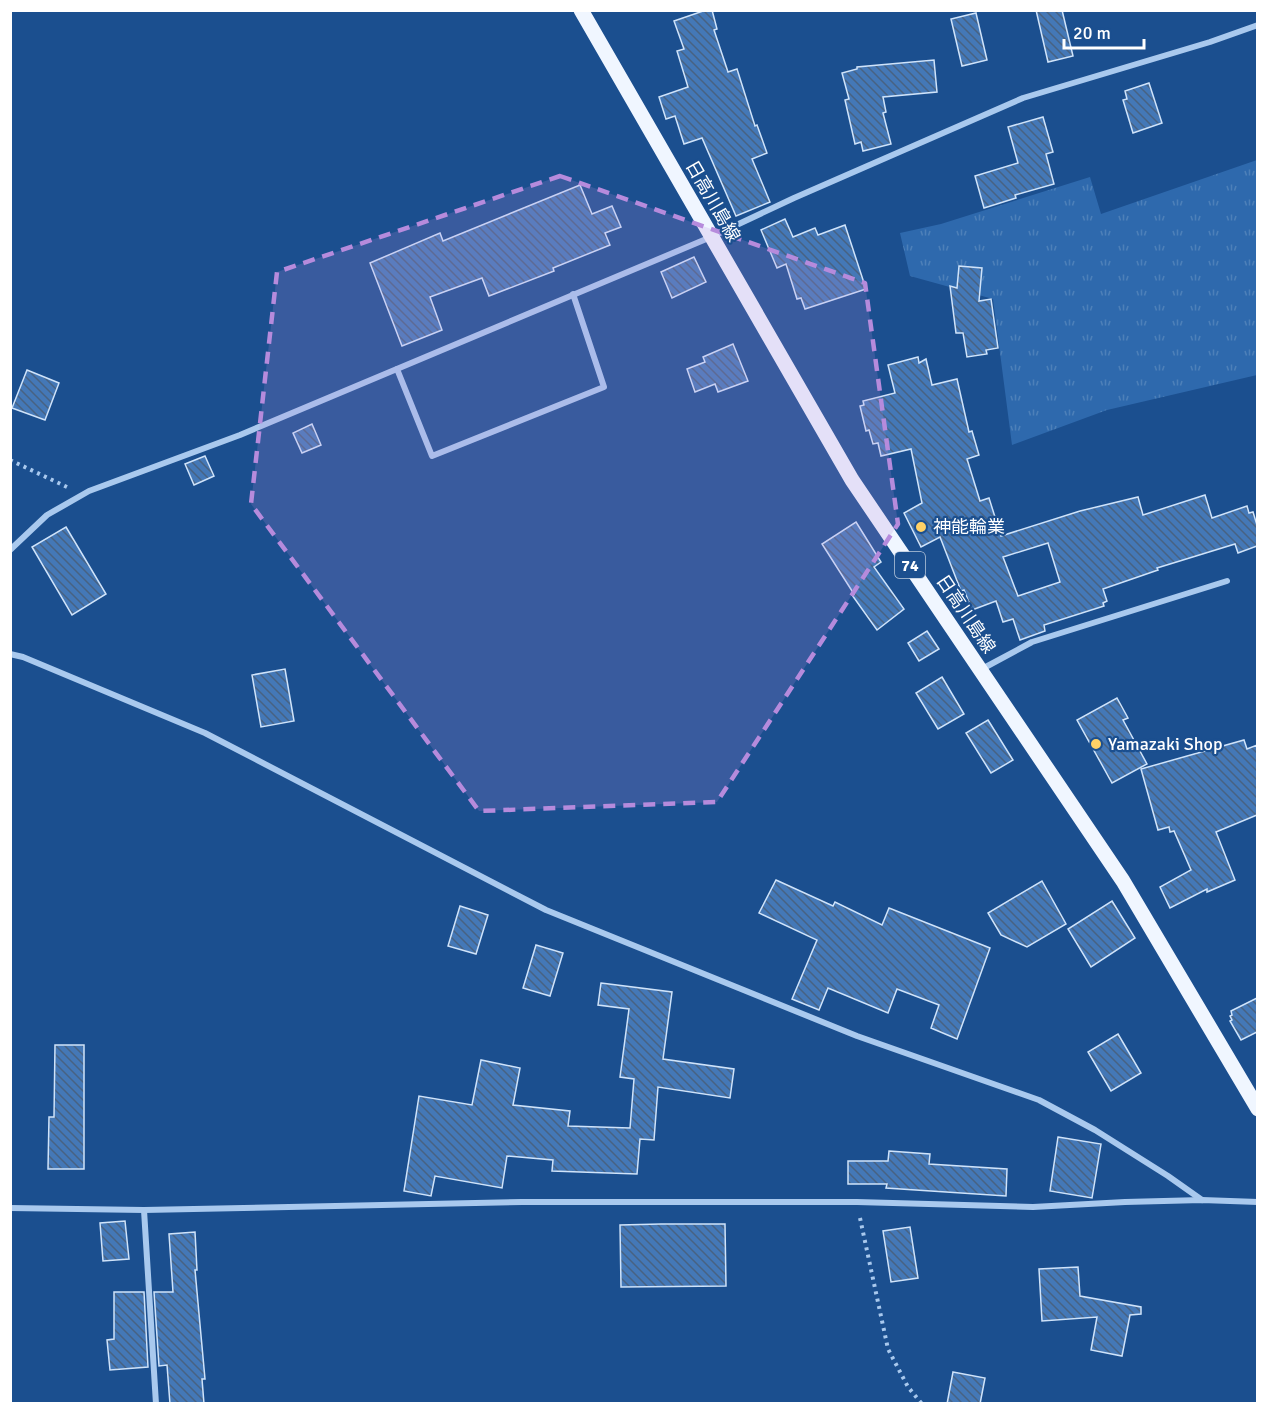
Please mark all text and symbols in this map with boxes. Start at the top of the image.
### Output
scale bar [1064,12,1144,50]
text: 20 m [1073,22,1111,44]
street label: 日高川島線 [681,157,745,245]
place label: 神能輪業 [933,516,1005,538]
marker: 神能輪業 [914,520,928,534]
road number: 74 [895,552,925,578]
street label: 日高川島線 [932,571,1000,657]
place label: Yamazaki Shop [1108,733,1222,755]
marker: Yamazaki Shop [1089,737,1103,751]

